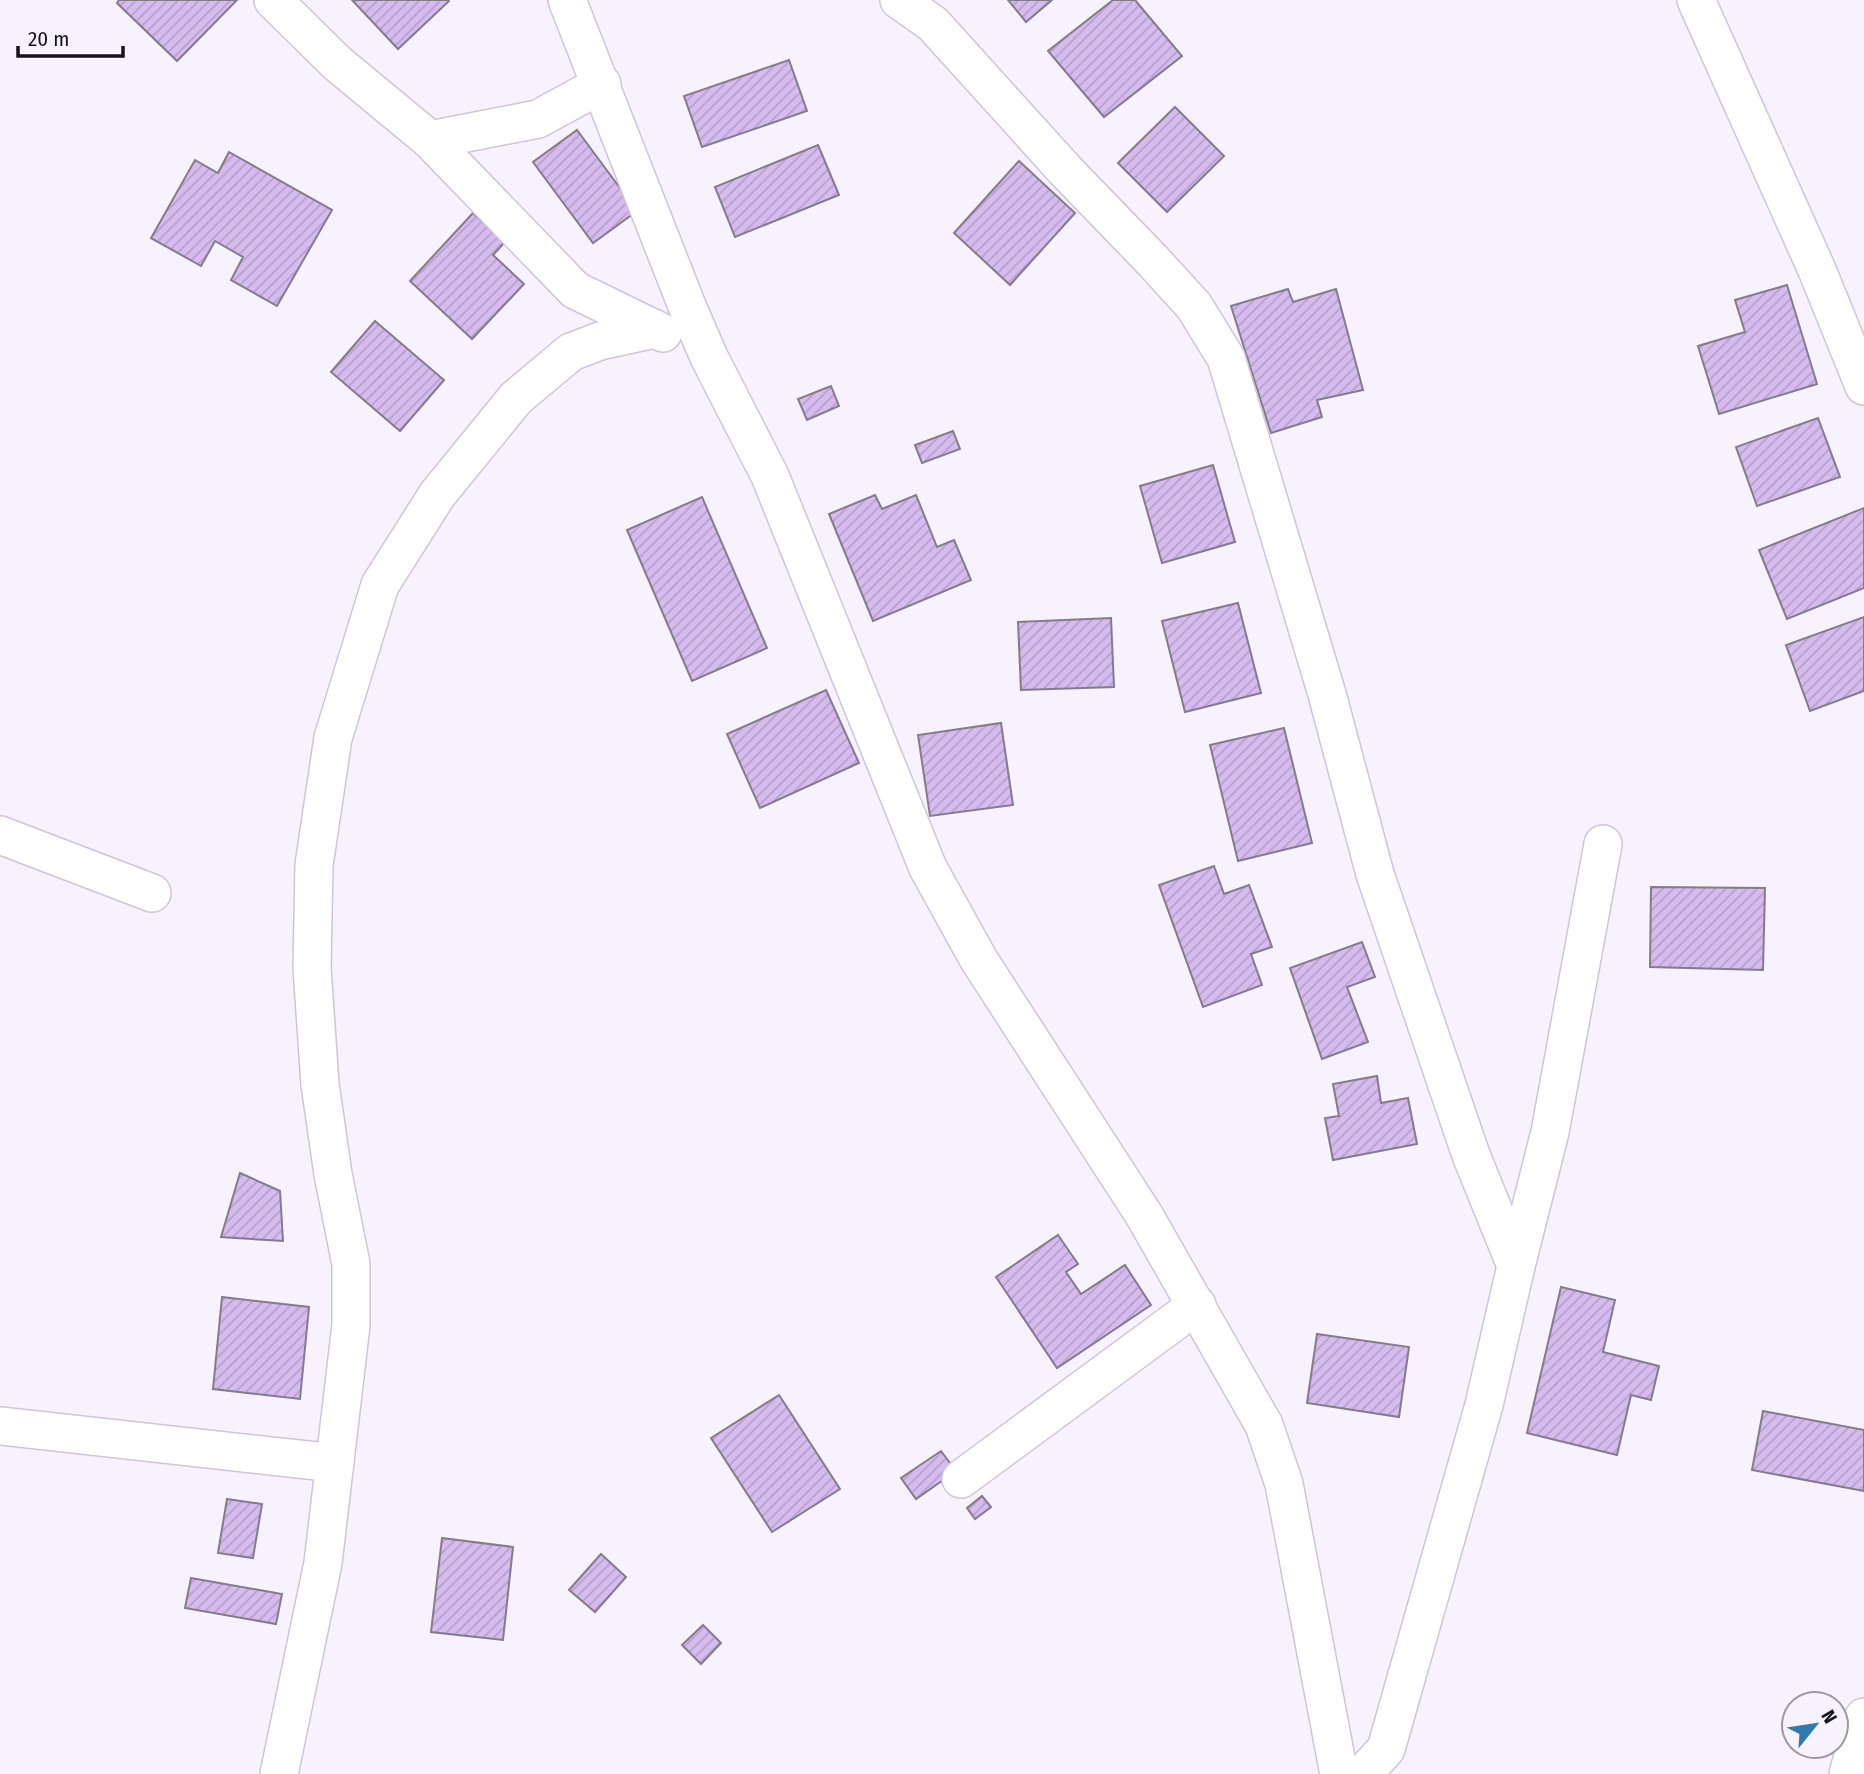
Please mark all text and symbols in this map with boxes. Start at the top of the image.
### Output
scale bar [18,14,122,58]
text: 20 m [28,26,69,52]
north arrow [1780,1690,1850,1760]
text: N [1816,1706,1842,1727]

